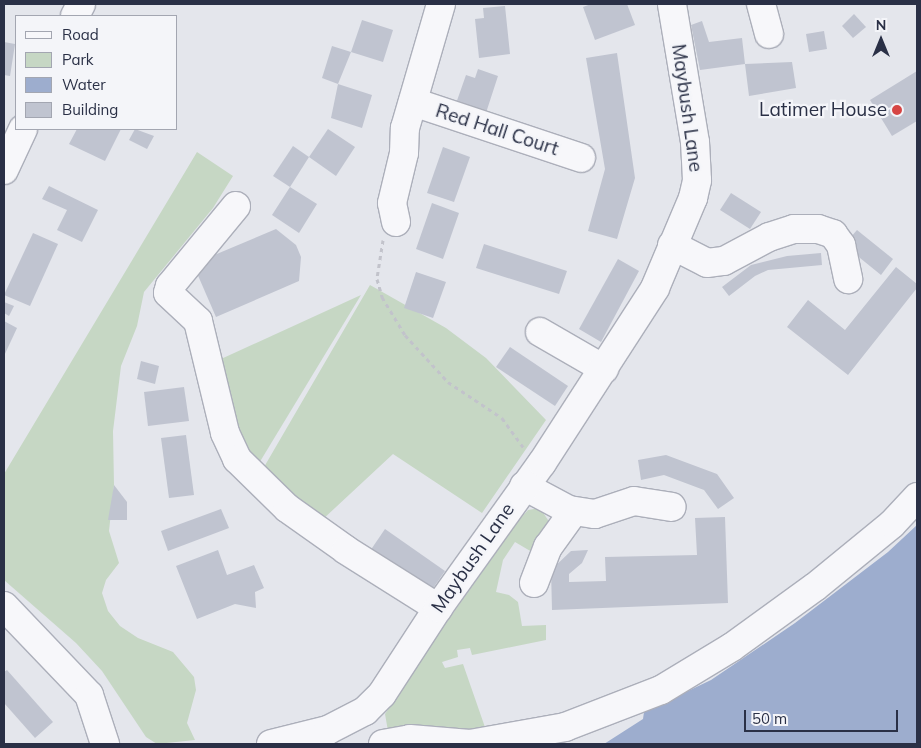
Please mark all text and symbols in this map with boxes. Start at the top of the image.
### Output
legend [15,15,178,130]
north arrow [856,15,906,65]
text: N [876,16,886,34]
text: Road [62,25,99,44]
street label: Maybush Lane [667,43,707,173]
text: Park [62,50,94,69]
text: Water [62,75,106,94]
street label: Red Hall Court [433,99,561,161]
place label: Latimer House [759,99,887,121]
text: Building [62,100,118,119]
marker: Latimer House [891,104,903,116]
street label: Maybush Lane [427,499,519,617]
scale bar [746,700,900,732]
text: 50 m [752,709,787,728]

